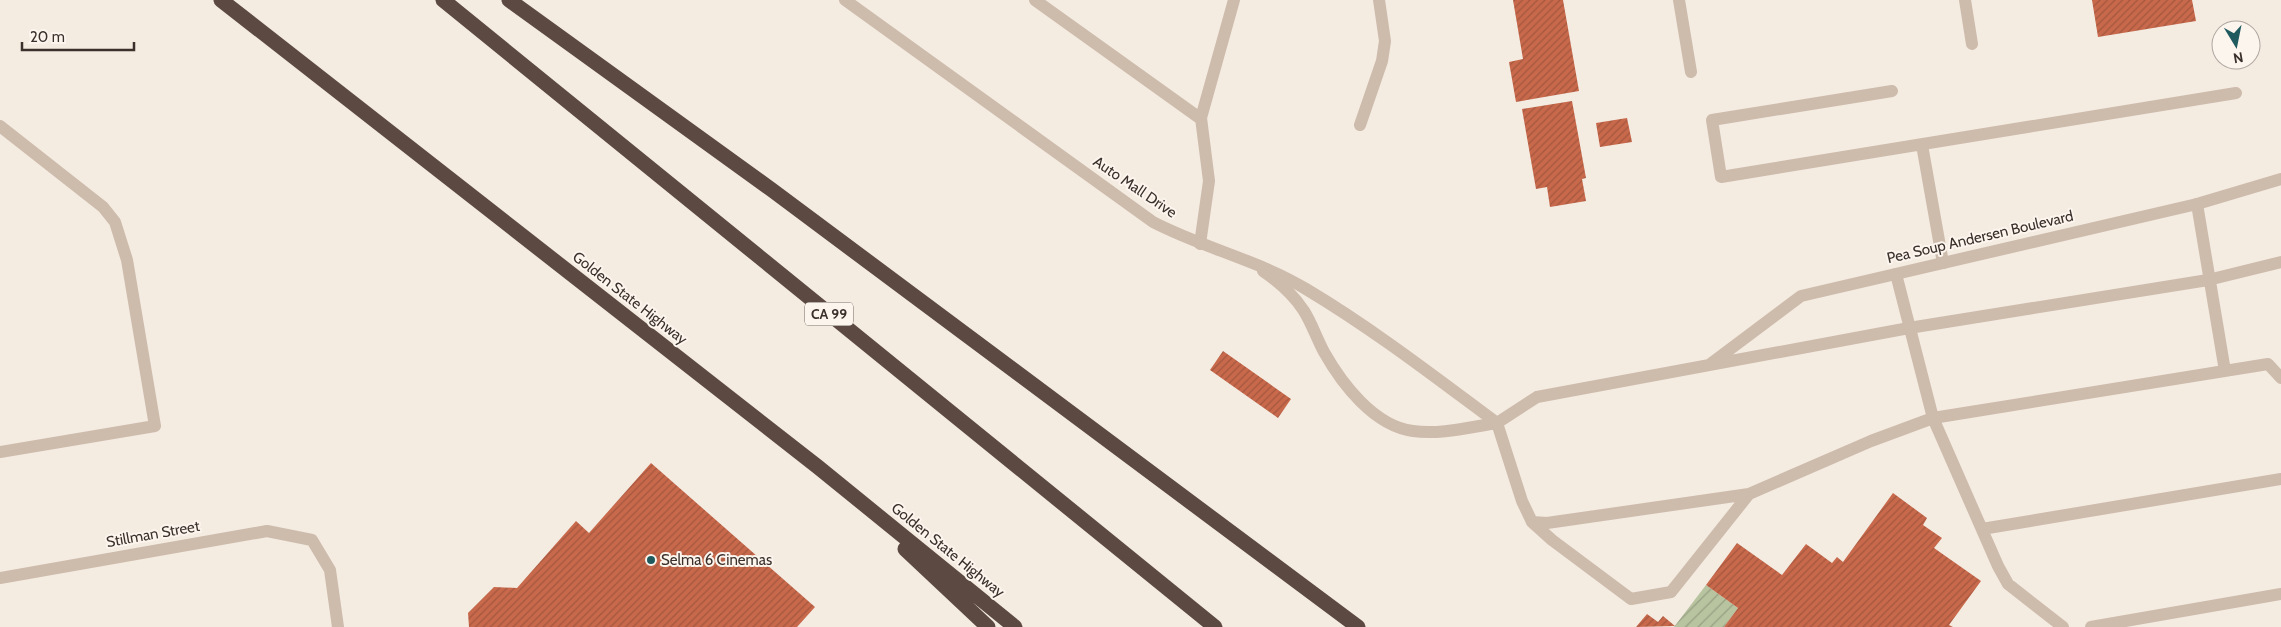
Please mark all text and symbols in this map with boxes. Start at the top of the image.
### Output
scale bar [22,20,135,52]
north arrow [2211,20,2261,70]
text: 20 m [30,28,65,46]
text: N [2232,48,2245,68]
street label: Auto Mall Drive [1090,152,1180,222]
street label: Pea Soup Andersen Boulevard [1885,207,2075,267]
street label: Golden State Highway [569,248,691,349]
road number: CA 99 [805,302,853,326]
street label: Golden State Highway [888,499,1009,601]
street label: Stillman Street [105,517,201,551]
place label: Selma 6 Cinemas [661,551,772,569]
marker: Selma 6 Cinemas [645,554,657,566]

